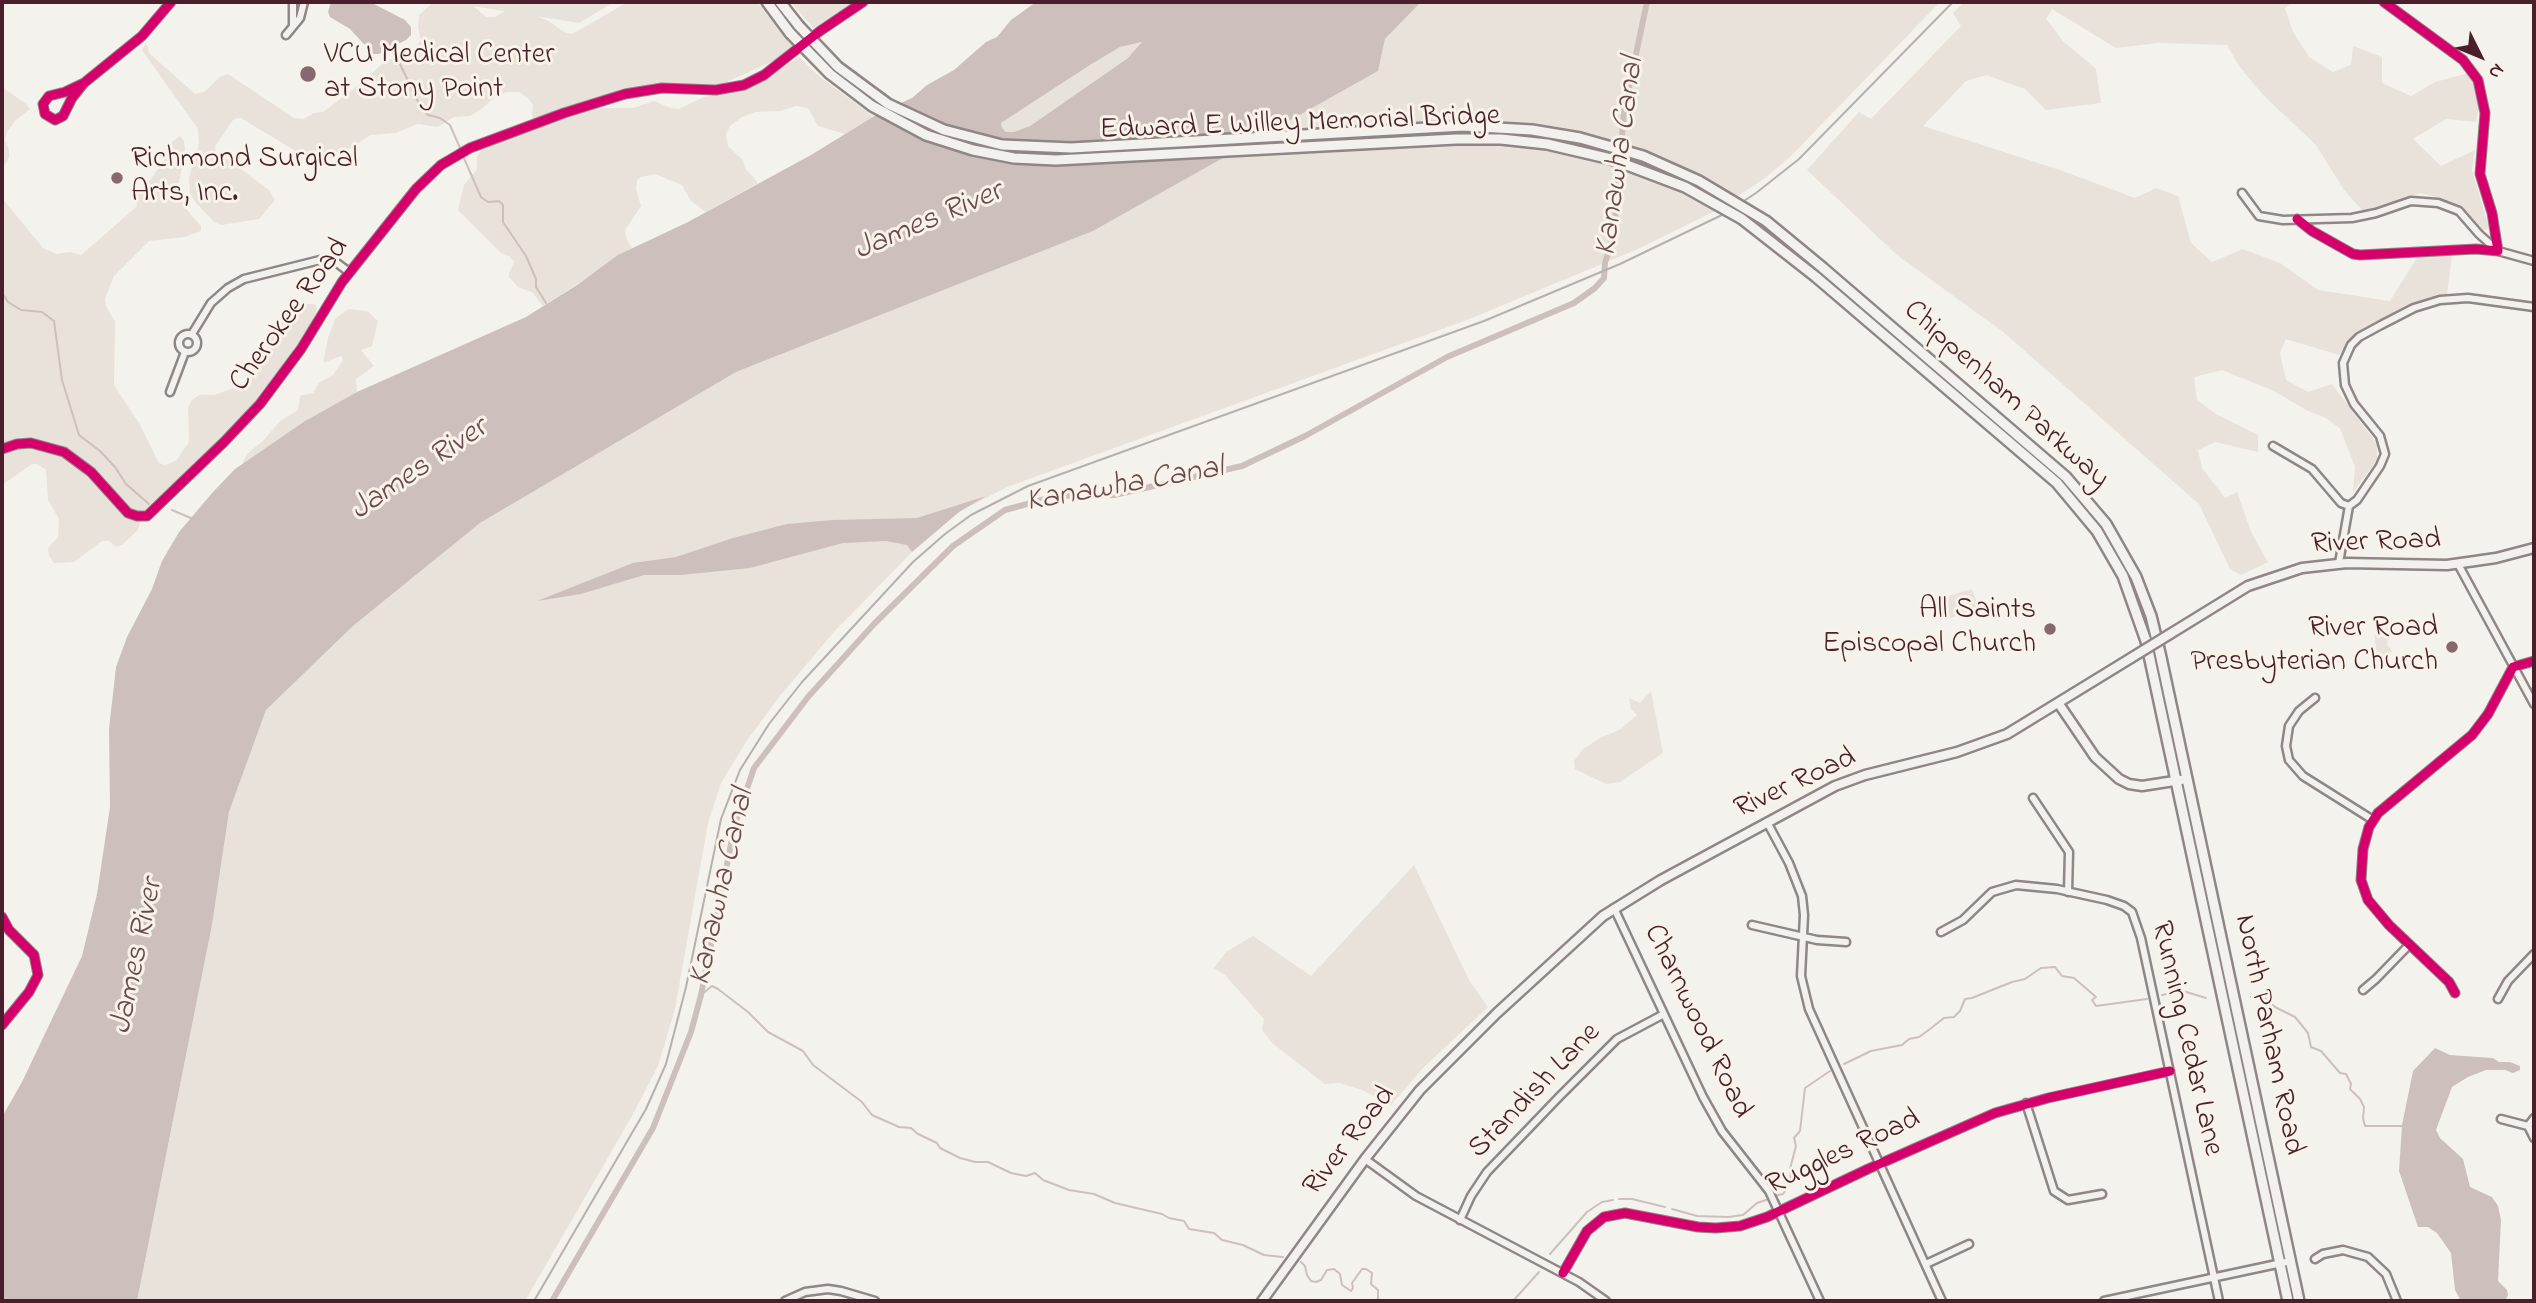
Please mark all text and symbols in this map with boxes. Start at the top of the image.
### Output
north arrow [2445,21,2515,91]
place label: VCU Medical Center at Stony Point [324,39,555,110]
water label: Kanawha Canal [1589,55,1655,259]
text: N [2481,57,2510,85]
marker: VCU Medical Center at Stony Point [298,64,318,84]
street label: Edward E Willey Memorial Bridge [1099,100,1501,150]
place label: Richmond Surgical Arts, Inc. [131,143,358,214]
marker: Richmond Surgical Arts, Inc. [109,170,125,186]
water label: James River [849,175,1009,271]
street label: Cherokee Road [223,232,359,400]
street label: Chippenham Parkway [1894,294,2116,498]
water label: James River [344,411,496,531]
water label: Kanawha Canal [1023,451,1227,523]
street label: River Road [2310,524,2442,564]
place label: All Saints Episcopal Church [1822,594,2036,664]
place label: River Road Presbyterian Church [2191,612,2438,682]
marker: All Saints Episcopal Church [2042,621,2058,637]
marker: River Road Presbyterian Church [2444,639,2460,655]
street label: River Road [1730,741,1862,829]
water label: Kanawha Canal [683,786,765,990]
water label: James River [104,876,174,1038]
street label: North Parham Road [2224,912,2310,1158]
street label: Running Cedar Lane [2140,918,2230,1160]
street label: Charnwood Road [1634,919,1758,1125]
street label: Standish Lane [1462,1017,1610,1167]
street label: River Road [1297,1080,1405,1204]
street label: Ruggles Road [1761,1103,1927,1205]

